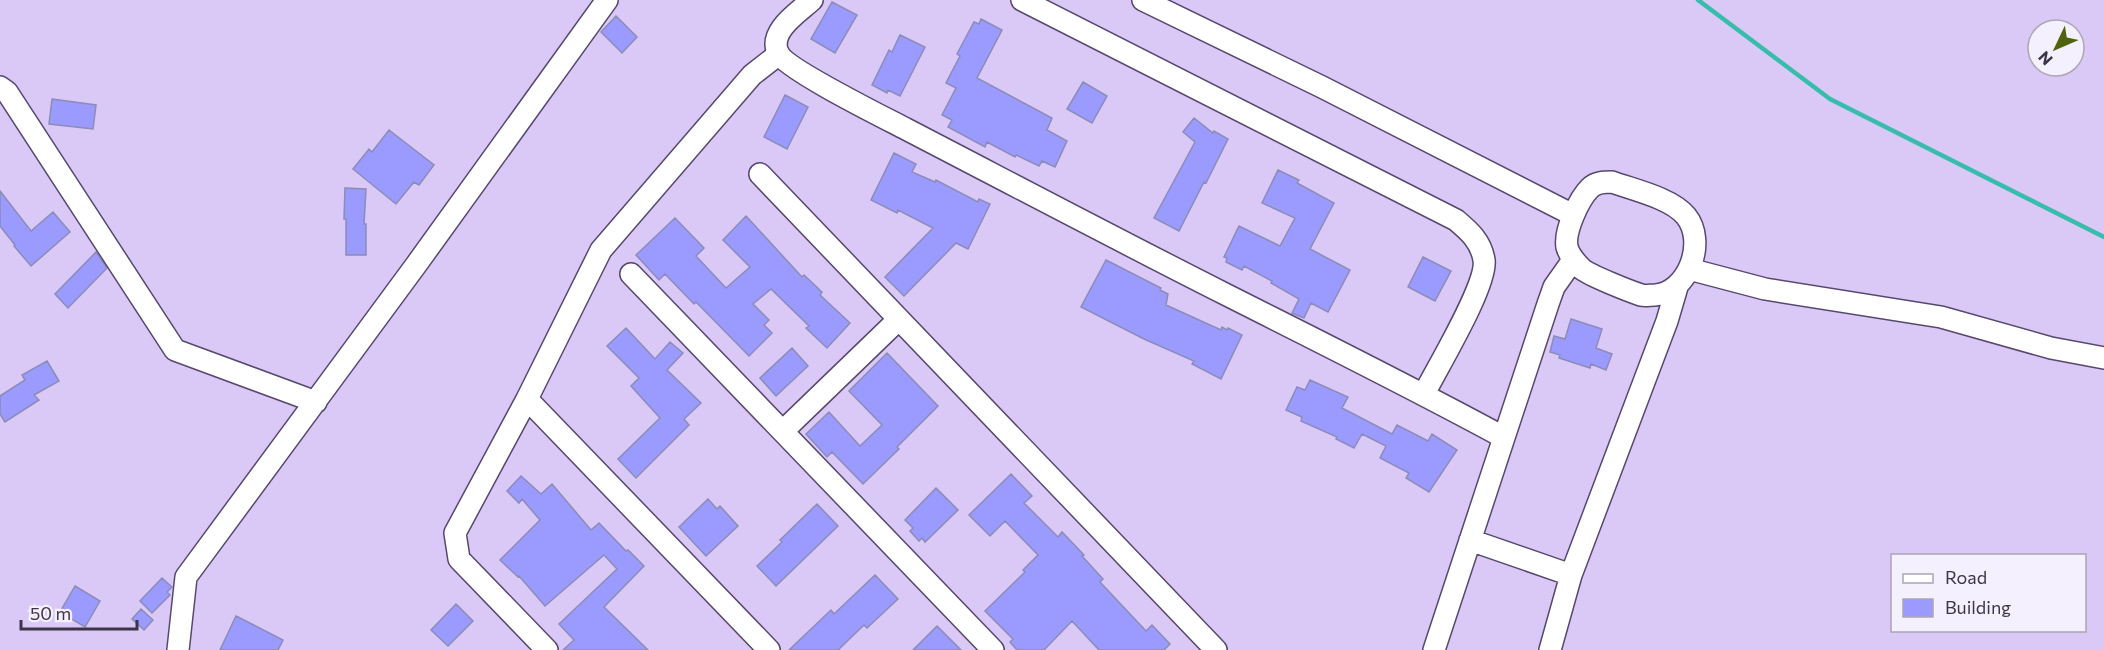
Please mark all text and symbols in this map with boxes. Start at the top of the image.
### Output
north arrow [2026,18,2086,78]
text: N [2034,48,2056,70]
legend [1891,554,2086,632]
text: Road [1945,566,1987,588]
scale bar [21,593,136,631]
text: Building [1945,596,2011,618]
text: 50 m [30,602,71,624]

